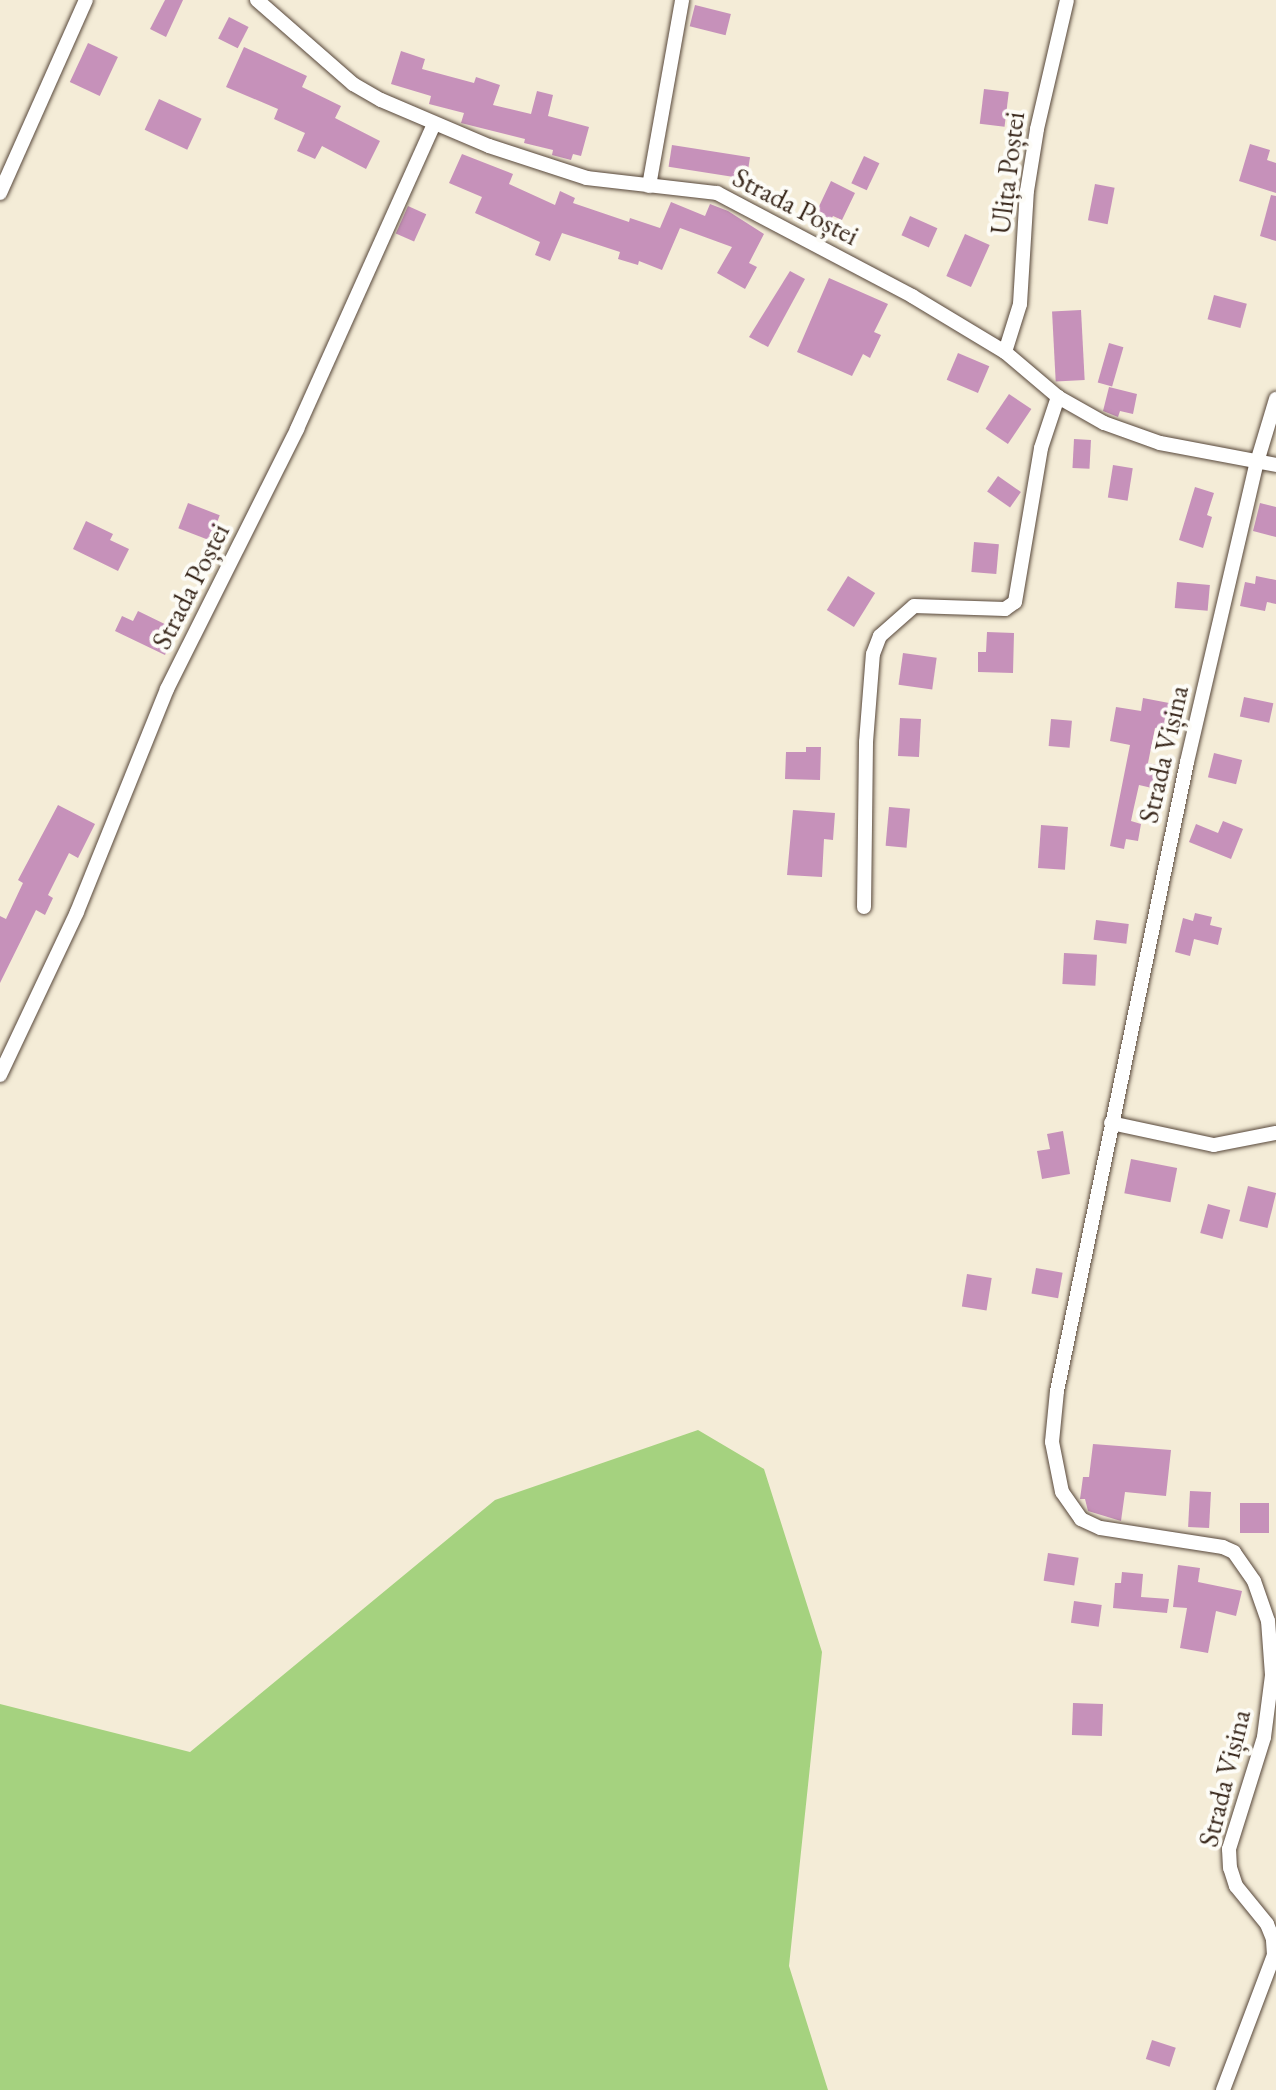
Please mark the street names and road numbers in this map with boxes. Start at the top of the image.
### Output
street label: Ulița Poștei [983,110,1031,236]
street label: Strada Poștei [727,160,865,252]
street label: Strada Poștei [144,517,236,655]
street label: Strada Vișina [1131,682,1195,826]
street label: Strada Vișina [1191,1706,1257,1850]

